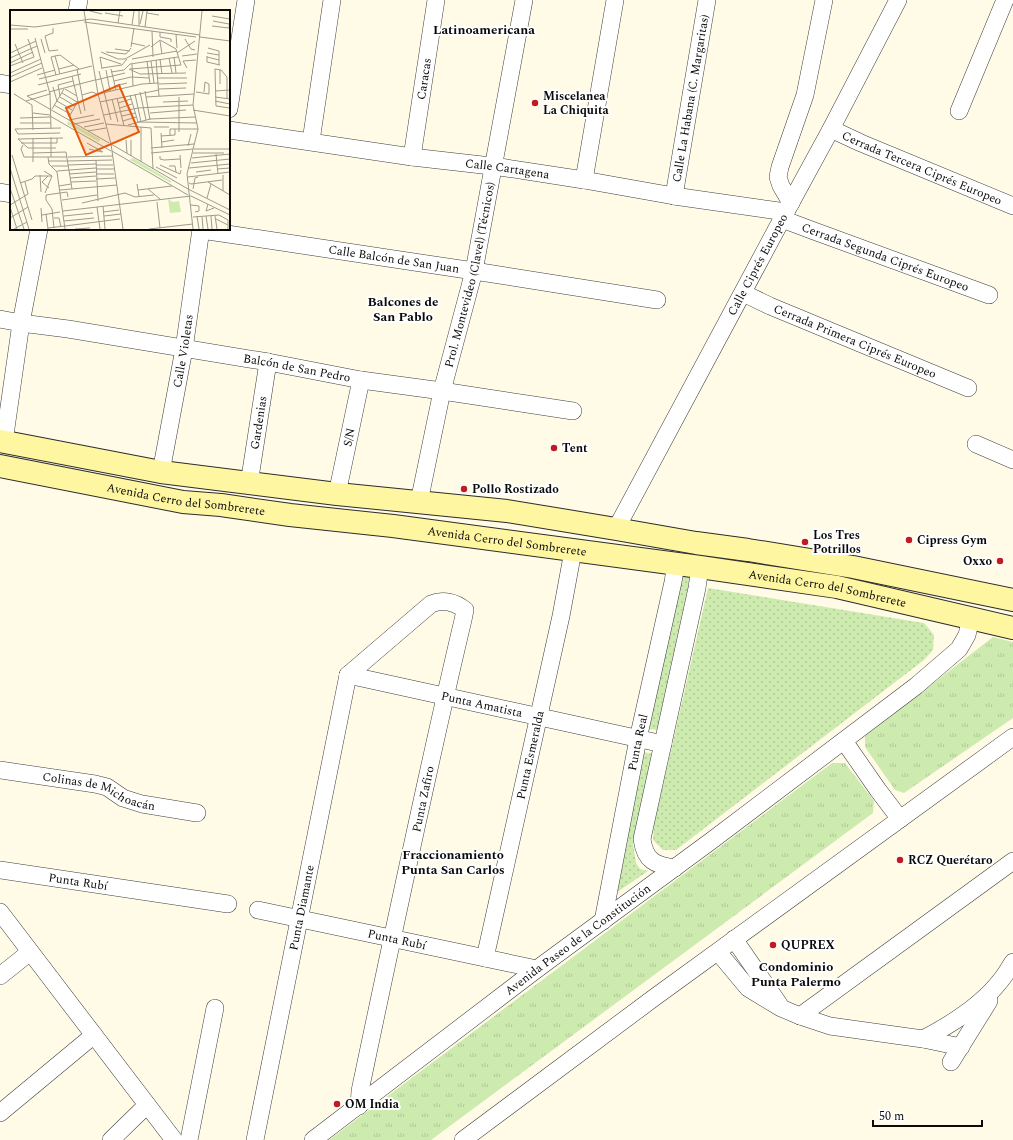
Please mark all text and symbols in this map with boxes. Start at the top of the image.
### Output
inset map [10,10,230,230]
street label: Calle La Habana (C. Margaritas) [667,13,714,184]
district label: Latinoamericana [433,20,535,40]
street label: Caracas [412,57,437,101]
place label: Miscelanea La Chiquita [543,87,610,120]
marker: Miscelanea La Chiquita [530,98,540,108]
street label: Cerrada Tercera Ciprés Europeo [838,126,1005,210]
street label: Calle Cartagena [464,154,551,185]
street label: Prol. Montevideo (Clavel) (Técnicos) [440,180,500,370]
street label: Calle Ciprés Europeo [723,210,793,319]
street label: Cerrada Segunda Ciprés Europeo [799,218,971,297]
street label: Calle Balcón de San Juan [327,240,461,279]
district label: Balcones de San Pablo [367,292,439,327]
street label: Cerrada Primera Ciprés Europeo [770,299,939,384]
street label: Calle Violetas [168,313,199,389]
street label: Balcón de San Pedro [242,349,352,388]
street label: Gardenias [245,395,273,451]
street label: S/N [338,426,361,449]
place label: Tent [562,439,588,458]
marker: Tent [549,443,559,453]
street label: Avenida Cerro del Sombrerete [105,478,267,521]
place label: Pollo Rostizado [472,480,559,499]
marker: Pollo Rostizado [459,484,469,494]
street label: Avenida Cerro del Sombrerete [426,522,588,562]
place label: Los Tres Potrillos [813,526,861,559]
place label: Cipress Gym [917,531,987,550]
marker: Cipress Gym [904,535,914,545]
marker: Los Tres Potrillos [800,537,810,547]
place label: Oxxo [963,552,992,571]
marker: Oxxo [995,556,1005,566]
street label: Avenida Cerro del Sombrerete [747,565,908,613]
street label: Punta Amatista [439,687,524,723]
street label: Punta Esmeralda [512,709,550,801]
street label: Punta Real [623,712,653,772]
street label: Punta Zafiro [407,764,440,834]
street label: Colinas de Michoacán [41,767,157,816]
district label: Fraccionamiento Punta San Carlos [401,845,505,880]
place label: RCZ Querétaro [908,851,993,870]
marker: RCZ Querétaro [895,855,905,865]
street label: Punta Diamante [284,863,320,952]
street label: Punta Rubí [47,868,110,896]
street label: Avenida Paseo de la Constitución [501,879,655,1000]
street label: Punta Rubí [366,924,429,956]
place label: QUPREX [781,936,836,955]
marker: QUPREX [768,940,778,950]
district label: Condominio Punta Palermo [751,957,841,992]
place label: OM India [345,1095,400,1114]
marker: OM India [332,1099,342,1109]
scale bar [873,1102,982,1128]
text: 50 m [879,1107,904,1126]

